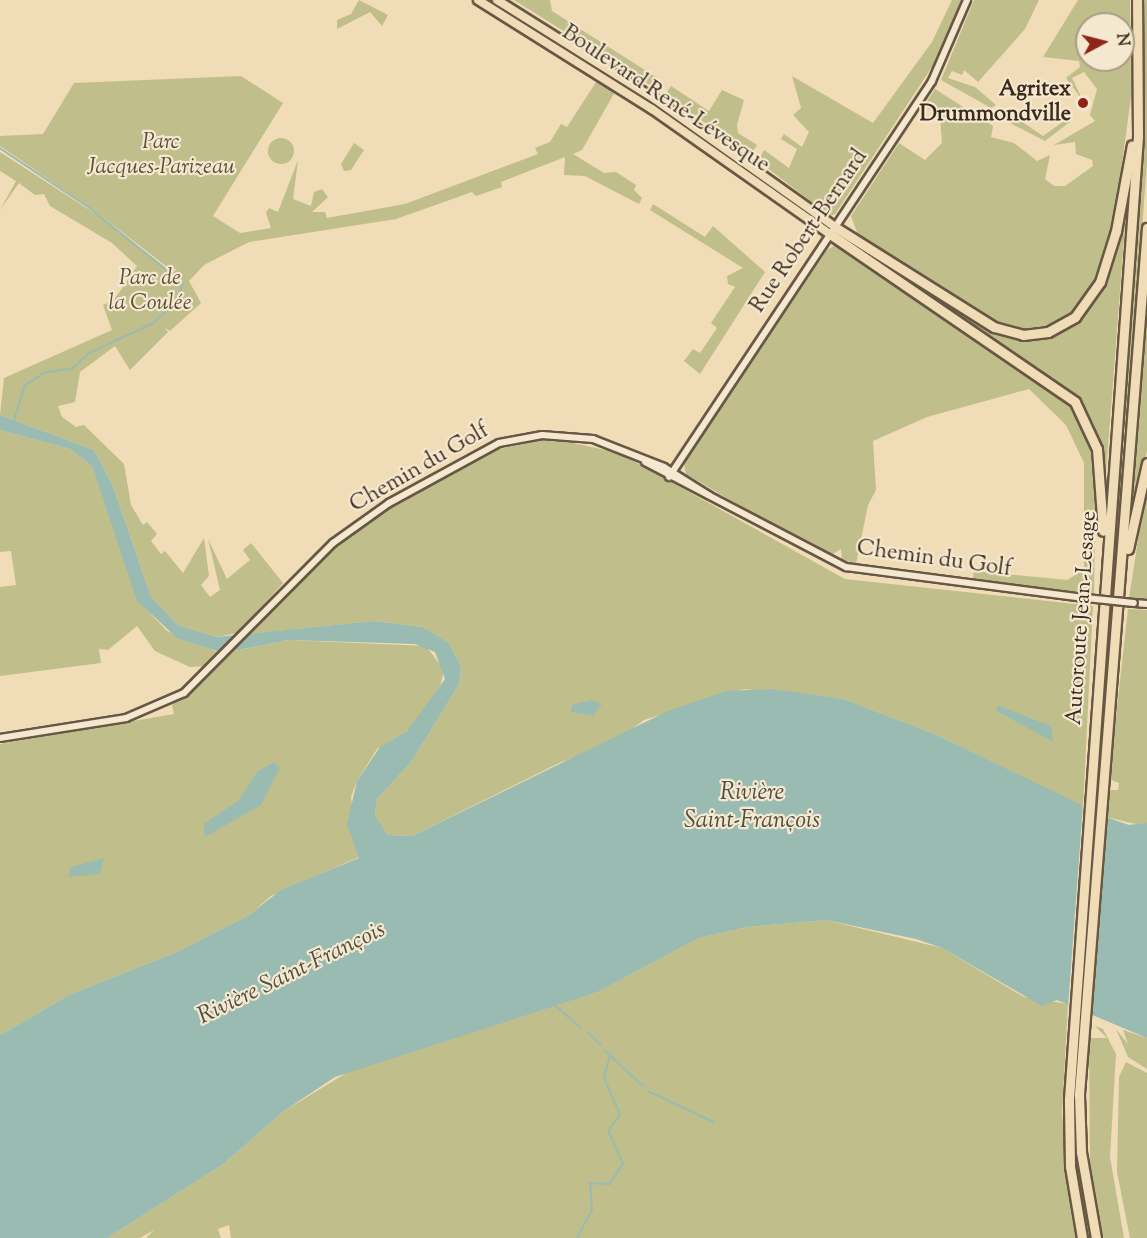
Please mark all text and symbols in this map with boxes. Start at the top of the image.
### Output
north arrow [1075,12,1135,72]
street label: Boulevard René-Lévesque [556,21,774,179]
text: N [1109,32,1134,48]
place label: Agritex Drummondville [919,77,1071,128]
marker: Agritex Drummondville [1076,96,1090,110]
park label: Parc Jacques-Parizeau [87,130,235,182]
street label: Rue Robert-Bernard [746,145,874,319]
park label: Parc de la Coulée [108,266,192,318]
street label: Chemin du Golf [346,419,494,519]
street label: Autoroute Jean-Lesage [1062,510,1104,726]
street label: Chemin du Golf [855,536,1013,584]
water label: Rivière Saint-François [684,780,820,836]
water label: Rivière Saint-François [194,916,390,1032]

